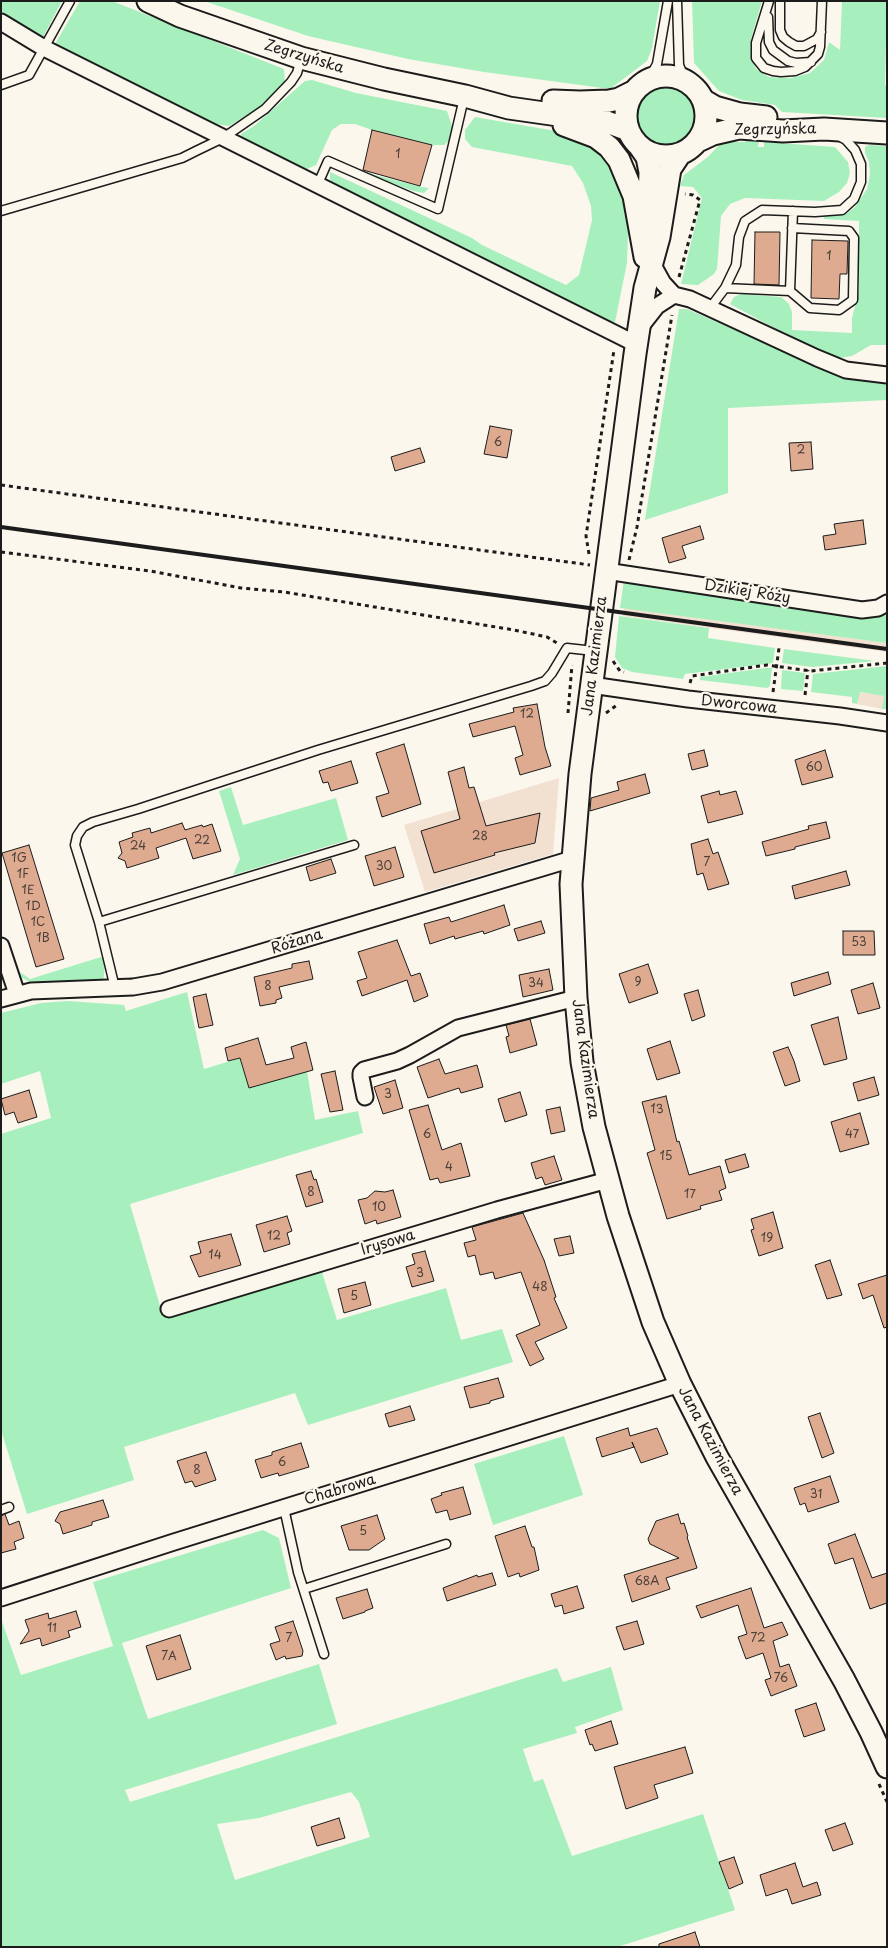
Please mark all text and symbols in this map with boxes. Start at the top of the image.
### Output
street label: Zegrzyńska [262,36,346,78]
street label: Zegrzyńska [734,120,816,140]
house number: 1 [395,148,401,162]
house number: 1 [826,250,832,264]
house number: 6 [494,436,502,450]
house number: 2 [797,444,805,458]
street label: Dzikiej Róży [702,576,792,608]
street label: Jana Kazimierza [579,595,611,717]
street label: Dworcowa [700,692,778,718]
house number: 12 [520,708,534,722]
house number: 60 [805,761,823,775]
house number: 28 [472,830,488,844]
house number: 22 [194,834,210,848]
house number: 24 [130,840,146,854]
house number: 1G [11,852,27,866]
house number: 7 [704,856,710,870]
house number: 30 [376,860,392,874]
house number: 1F [17,868,29,882]
house number: 1E [22,884,34,898]
house number: 1D [25,900,41,914]
house number: 1C [31,916,45,930]
street label: Różana [269,926,325,958]
house number: 1B [36,932,50,946]
house number: 53 [851,936,867,950]
house number: 9 [634,976,642,990]
house number: 34 [528,977,544,991]
house number: 8 [264,980,272,994]
street label: Jana Kazimierza [568,998,602,1120]
house number: 3 [384,1088,392,1102]
house number: 13 [650,1103,664,1117]
house number: 6 [423,1128,431,1142]
house number: 47 [845,1128,859,1142]
house number: 15 [659,1150,673,1164]
house number: 4 [445,1161,453,1175]
house number: 8 [307,1186,315,1200]
house number: 17 [684,1188,696,1202]
house number: 10 [372,1201,386,1215]
street label: Irysowa [359,1226,417,1260]
house number: 12 [267,1230,281,1244]
house number: 19 [761,1232,773,1246]
house number: 14 [208,1249,222,1263]
house number: 3 [416,1267,424,1281]
house number: 48 [532,1281,548,1295]
house number: 5 [350,1290,358,1304]
street label: Jana Kazimierza [674,1384,746,1498]
house number: 6 [278,1456,286,1470]
house number: 8 [193,1464,201,1478]
street label: Chabrowa [302,1471,378,1509]
house number: 31 [810,1488,822,1502]
house number: 5 [359,1525,367,1539]
house number: 68A [635,1575,659,1589]
house number: 11 [47,1622,57,1636]
house number: 7 [286,1632,292,1646]
house number: 72 [750,1632,766,1646]
house number: 7A [161,1650,177,1664]
house number: 76 [774,1672,788,1686]

